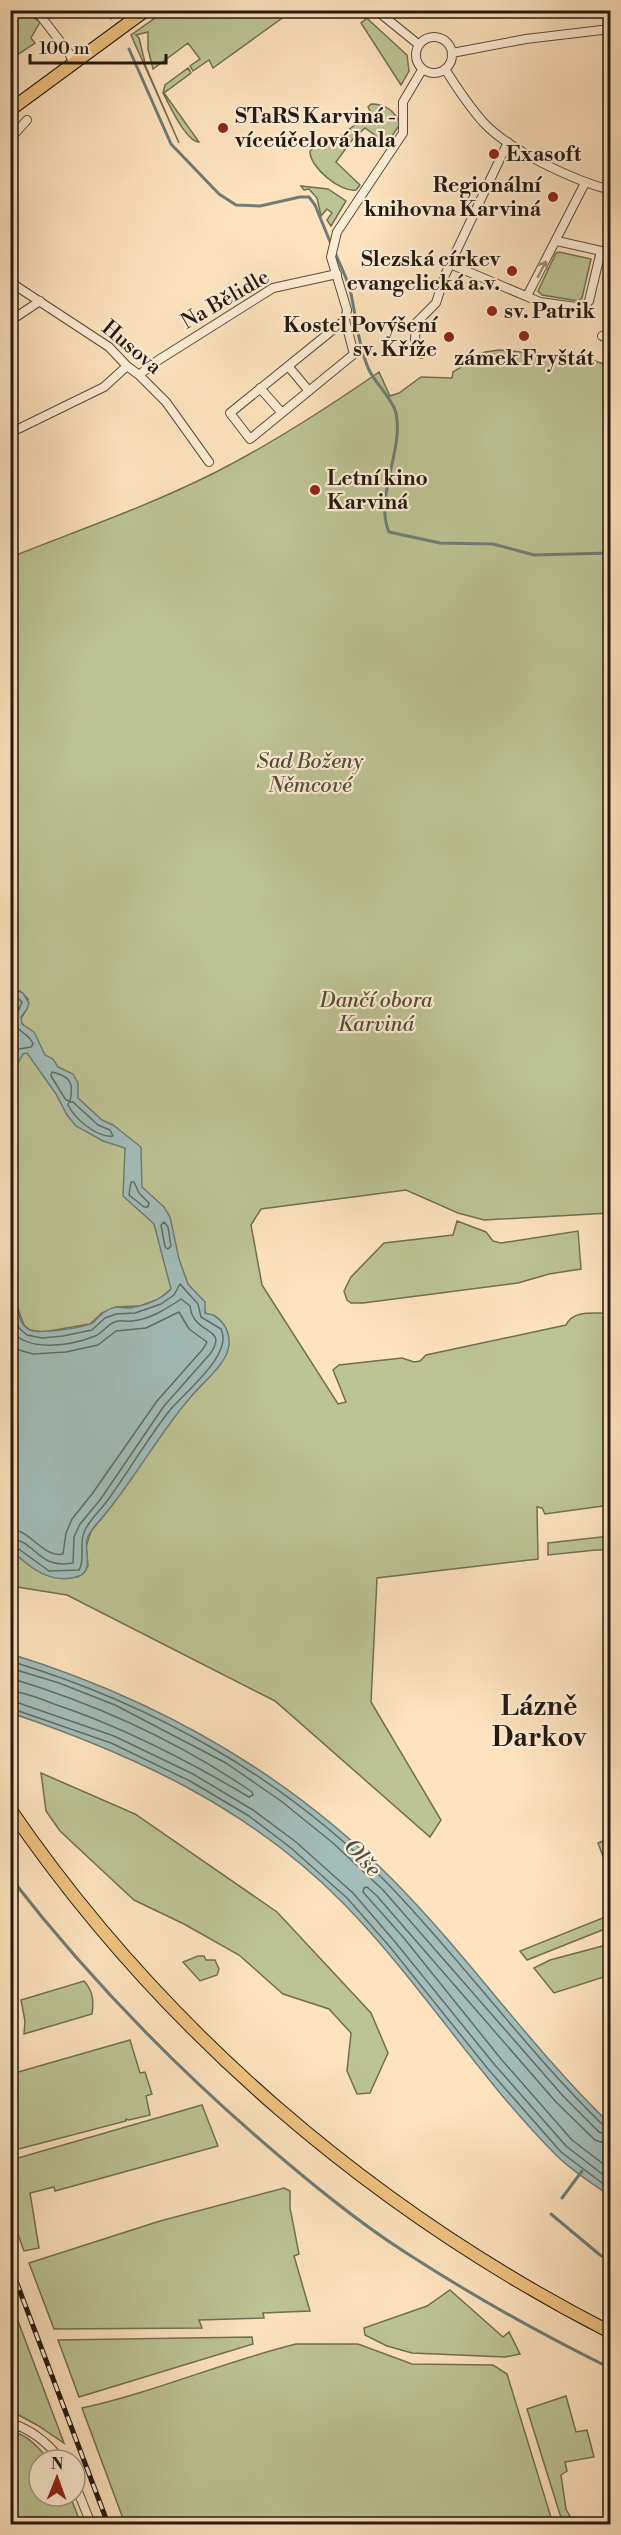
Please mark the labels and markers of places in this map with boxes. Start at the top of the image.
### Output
place label: STaRS Karviná - víceúčelová hala [234,104,397,154]
marker: STaRS Karviná - víceúčelová hala [216,121,230,135]
place label: Exasoft [506,142,582,168]
marker: Exasoft [487,147,501,161]
place label: Regionální knihovna Karviná [364,173,542,223]
marker: Regionální knihovna Karviná [546,190,560,204]
place label: Slezská církev evangelická a.v. [346,247,501,297]
marker: Slezská církev evangelická a.v. [505,264,519,278]
place label: sv. Patrik [504,299,596,325]
marker: sv. Patrik [485,304,499,318]
place label: Kostel Povýšení sv. Kříže [283,313,438,363]
marker: zámek Fryštát [517,329,531,343]
marker: Kostel Povýšení sv. Kříže [442,330,456,344]
place label: zámek Fryštát [454,346,595,372]
place label: Letní kino Karviná [327,466,428,516]
marker: Letní kino Karviná [308,483,322,497]

